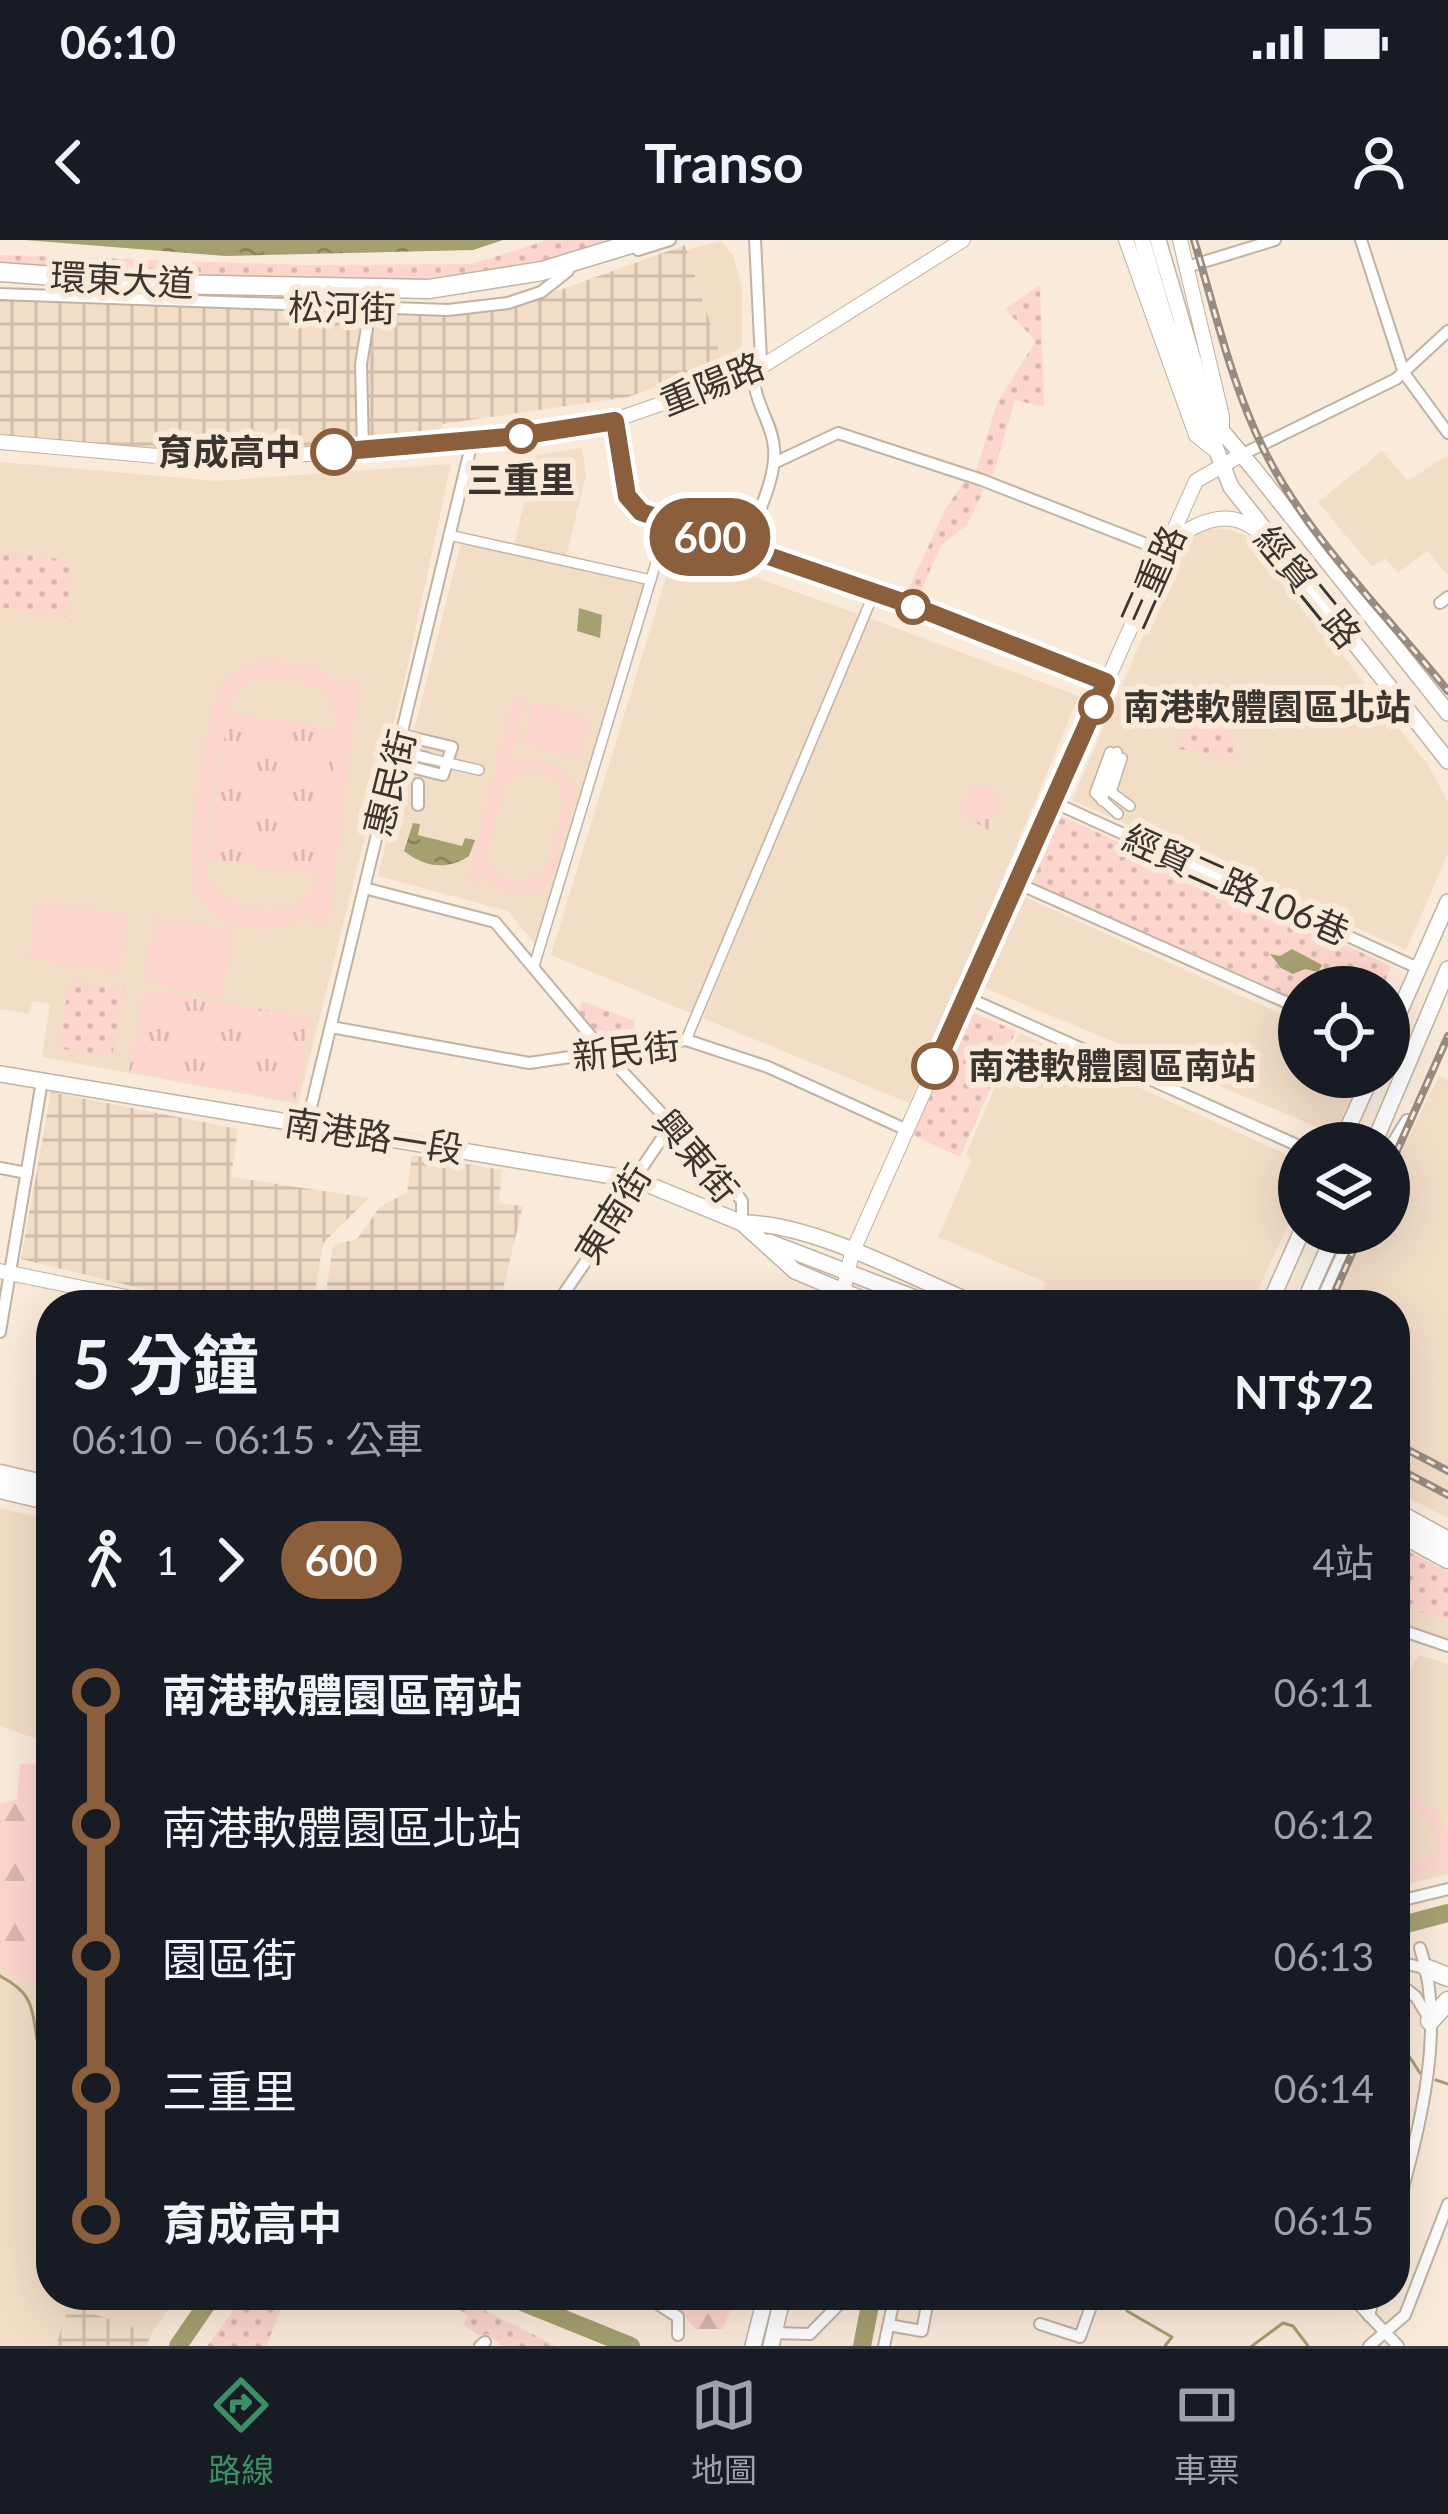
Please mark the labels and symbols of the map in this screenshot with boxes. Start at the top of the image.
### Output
street label: 環東大道 [49,253,195,305]
street label: 松河街 [288,284,396,330]
street label: 重陽路 [653,342,770,424]
marker: 三重里 [505,420,537,452]
place label: 育成高中 [157,429,301,473]
marker: 育成高中 [312,430,356,474]
place label: 三重里 [467,457,575,501]
line badge: 600 [641,498,779,576]
street label: 經貿二路 [1246,517,1371,656]
street label: 三重路 [1110,518,1194,635]
unlabelled marker [897,591,929,623]
place label: 南港軟體園區北站 [1123,684,1411,728]
marker: 南港軟體園區北站 [1080,691,1112,723]
street label: 惠民街 [355,725,423,840]
street label: 經貿二路106巷 [1117,815,1356,954]
street label: 新民街 [570,1022,682,1078]
place label: 南港軟體園區南站 [968,1043,1256,1087]
marker: 南港軟體園區南站 [913,1044,957,1088]
street label: 南港路一段 [282,1099,466,1171]
street label: 興東街 [645,1100,748,1211]
street label: 東南街 [565,1156,659,1271]

